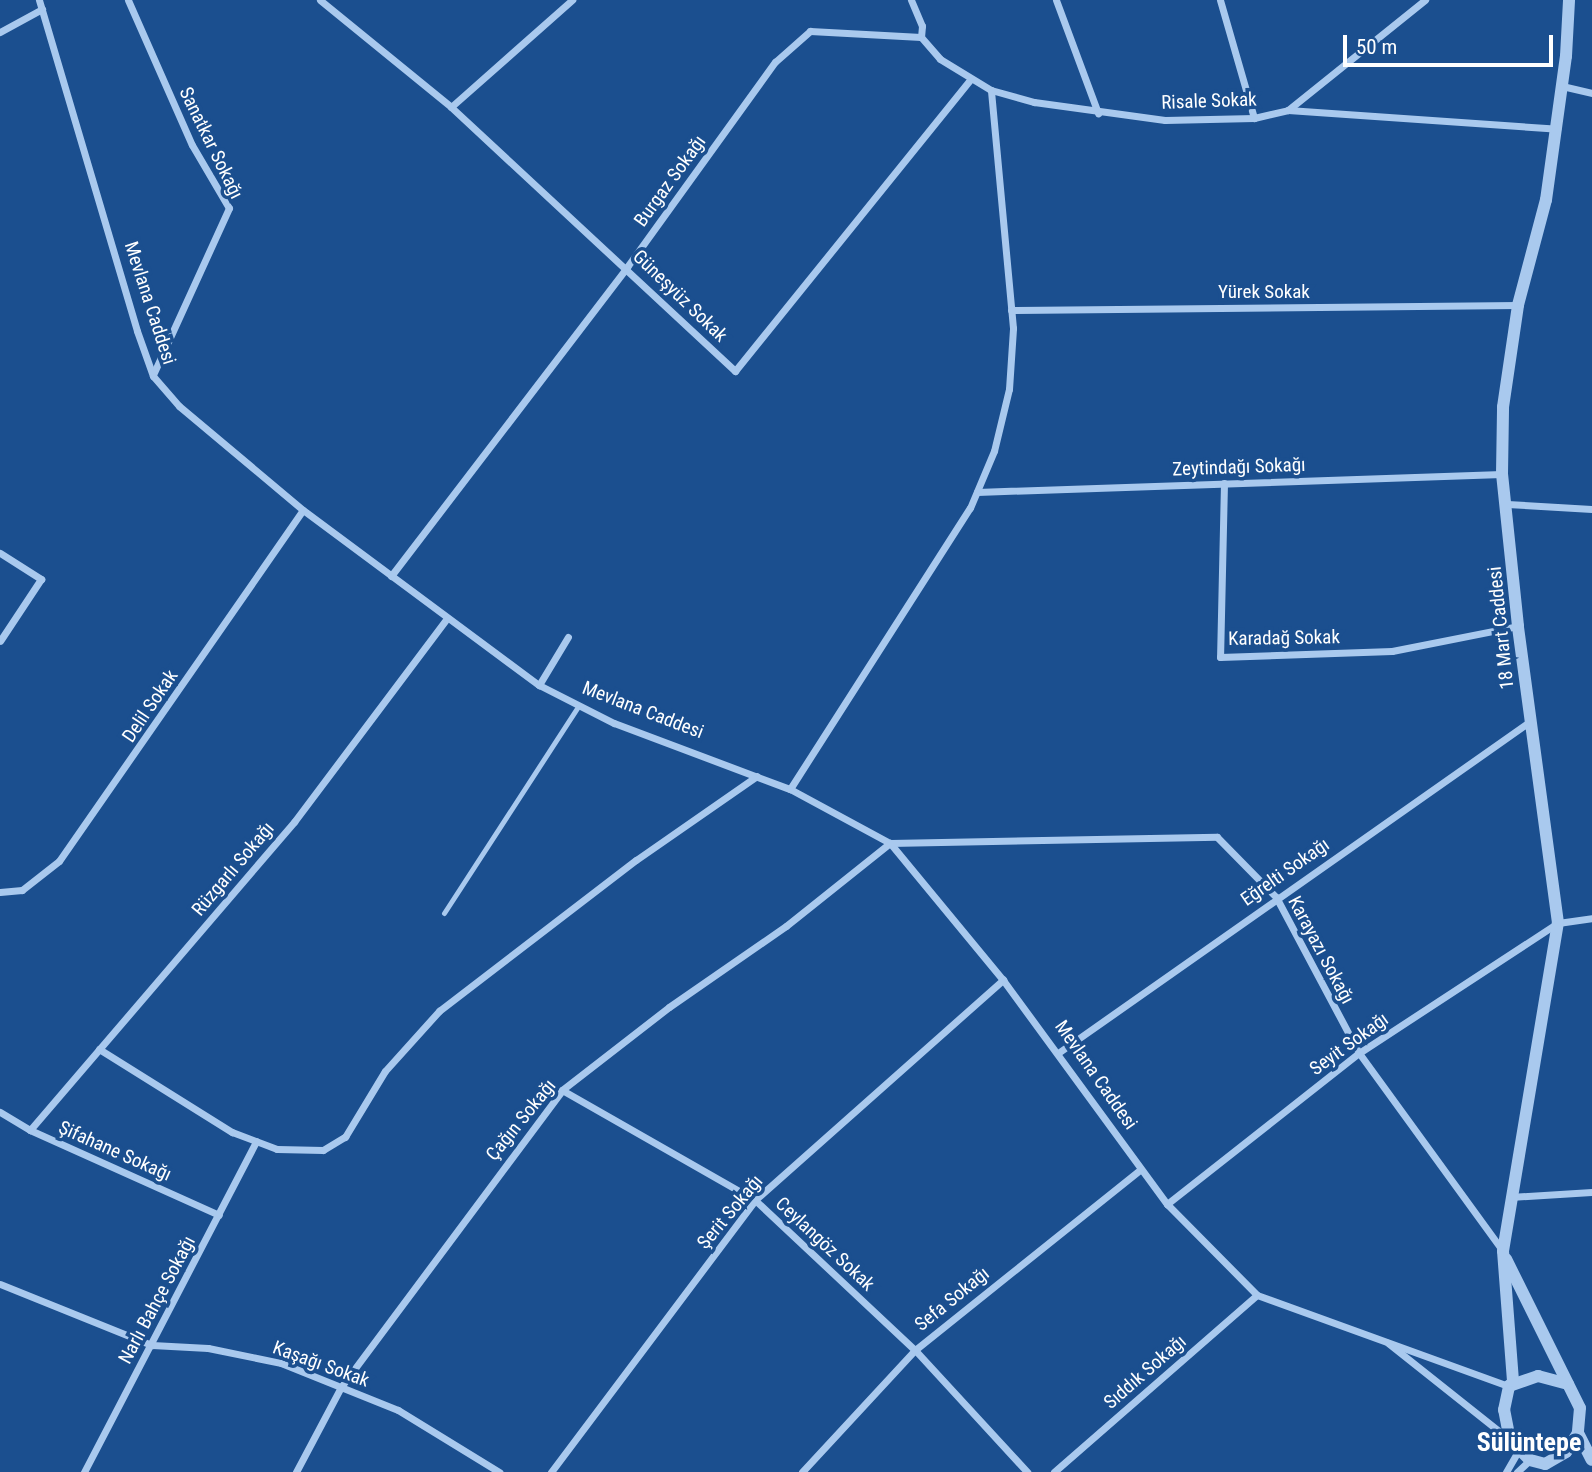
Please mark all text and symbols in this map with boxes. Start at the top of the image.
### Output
scale bar [1347,21,1557,65]
text: 50 m [1356,35,1397,59]
street label: Sanatkar Sokağı [174,83,248,203]
street label: Risale Sokak [1161,88,1257,114]
street label: Burgaz Sokağı [629,131,711,231]
street label: Mevlana Caddesi [119,239,181,367]
street label: Güneşyüz Sokak [628,245,732,347]
street label: Yürek Sokak [1218,281,1310,303]
street label: Zeytindağı Sokağı [1172,453,1306,481]
street label: 18 Mart Caddesi [1483,565,1519,691]
street label: Karadağ Sokak [1228,626,1340,650]
street label: Delil Sokak [117,665,183,747]
street label: Mevlana Caddesi [579,676,707,744]
street label: Rüzgarlı Sokağı [187,817,279,921]
street label: Eğrelti Sokağı [1236,833,1334,911]
street label: Karayazı Sokağı [1283,892,1359,1008]
street label: Seyit Sokağı [1305,1008,1393,1080]
street label: Mevlana Caddesi [1050,1016,1142,1134]
street label: Çağın Sokağı [481,1075,561,1165]
street label: Şifahane Sokağı [55,1116,175,1186]
street label: Şerit Sokağı [692,1170,768,1254]
street label: Ceylangöz Sokak [771,1192,879,1296]
street label: Narlı Bahçe Sokağı [114,1232,200,1368]
street label: Sefa Sokağı [910,1262,994,1336]
street label: Sıddık Sokağı [1099,1330,1191,1414]
street label: Kaşağı Sokak [270,1336,372,1392]
district label: Sülüntepe [1477,1427,1581,1459]

